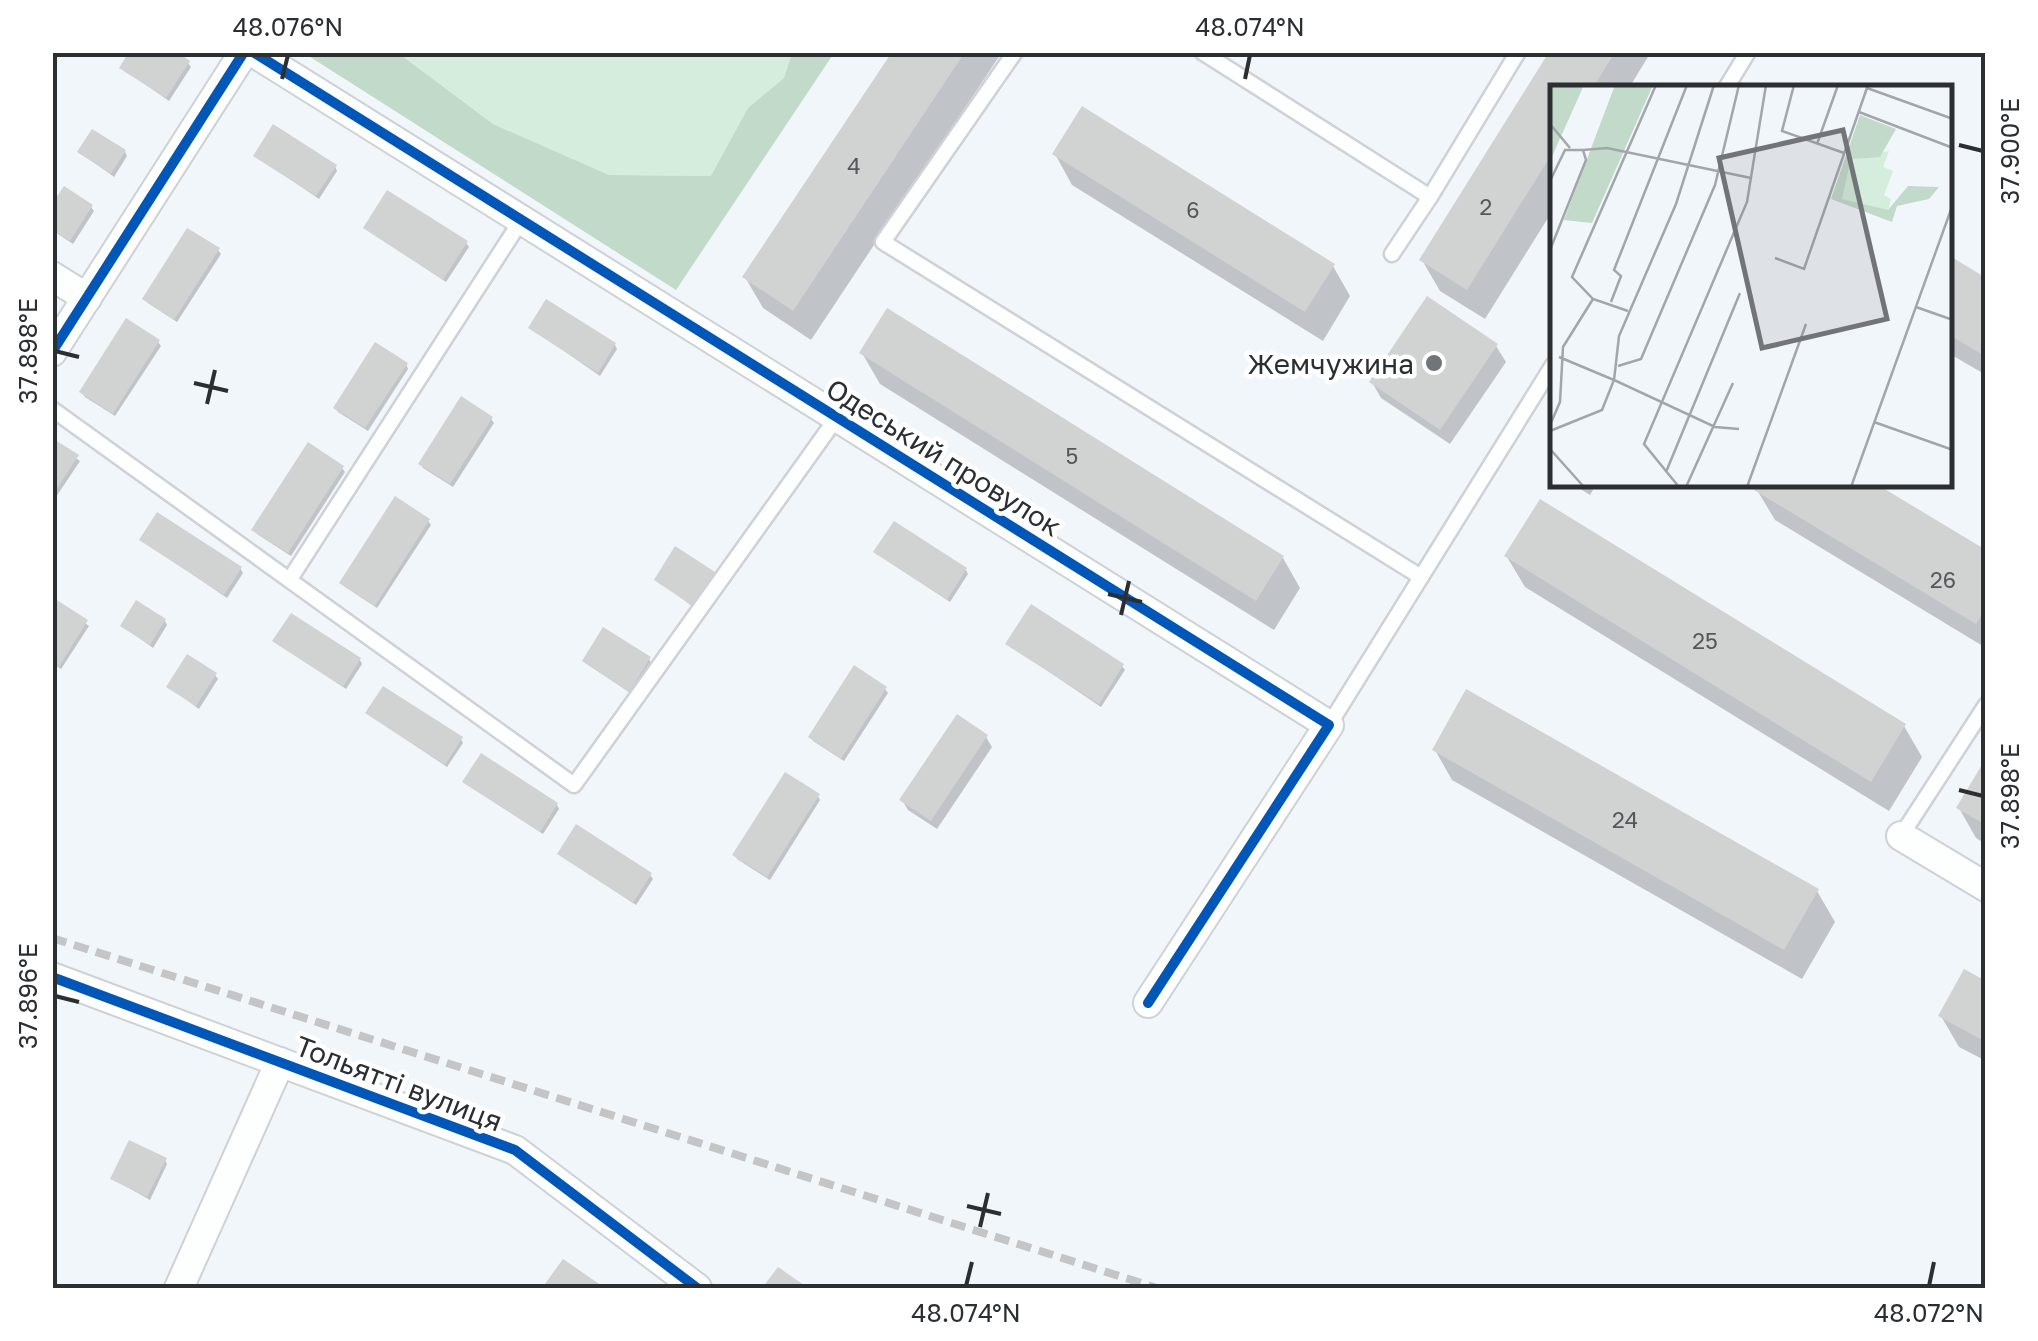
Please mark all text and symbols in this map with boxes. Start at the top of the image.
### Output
text: 48.076°N [233,11,343,42]
text: 48.074°N [1195,11,1305,42]
inset map [1550,85,1953,488]
text: 37.900°E [1994,98,2025,204]
house number: 4 [847,152,861,179]
house number: 2 [1480,193,1492,220]
house number: 6 [1186,196,1200,223]
text: 37.898°E [12,298,43,404]
place label: Жемчужина [1247,347,1414,380]
marker: Жемчужина [1423,352,1445,374]
street label: Одеський провулок [820,371,1068,543]
house number: 5 [1066,442,1078,469]
house number: 26 [1930,566,1956,593]
house number: 25 [1692,627,1718,654]
text: 37.898°E [1994,743,2025,849]
house number: 24 [1612,806,1638,833]
text: 37.896°E [12,943,43,1049]
street label: Тольятті вулиця [291,1028,507,1138]
text: 48.074°N [911,1297,1021,1328]
text: 48.072°N [1874,1297,1984,1328]

